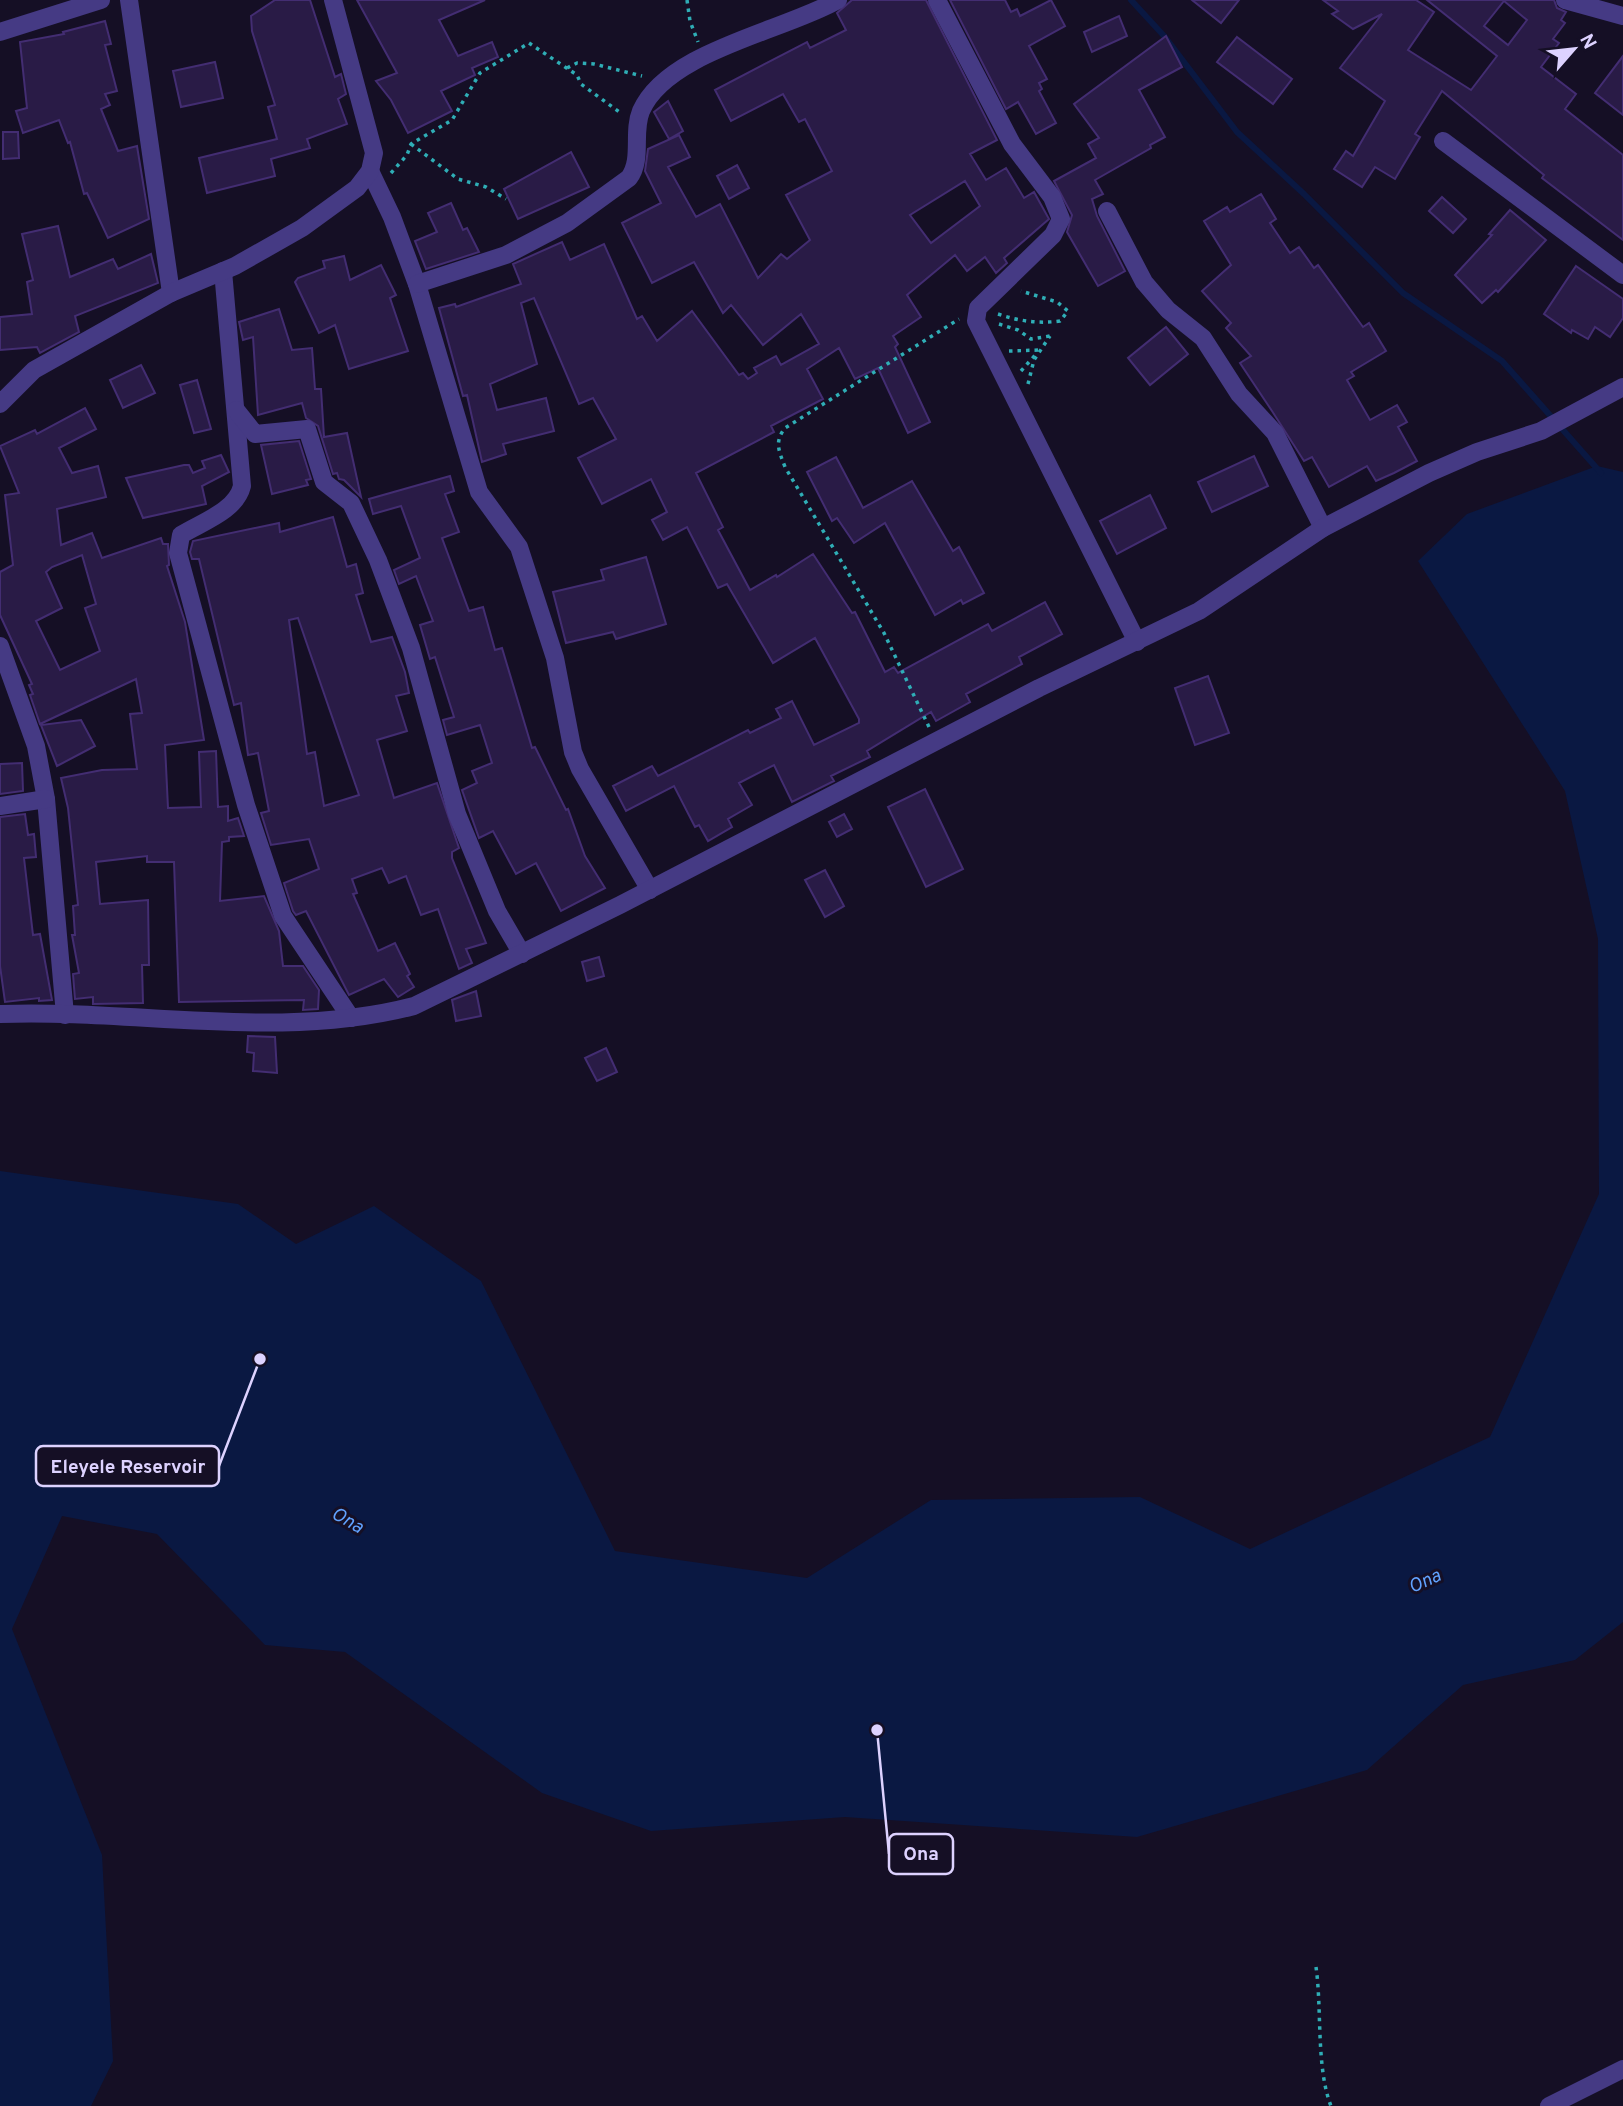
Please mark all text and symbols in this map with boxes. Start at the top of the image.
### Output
north arrow [1539,14,1609,84]
text: N [1573,30,1601,54]
callout: Eleyele Reservoir [36,1446,219,1486]
text: Eleyele Reservoir [51,1456,205,1480]
water label: Ona [327,1502,368,1540]
water label: Ona [1405,1564,1445,1600]
callout: Ona [889,1834,953,1874]
text: Ona [903,1843,939,1867]

